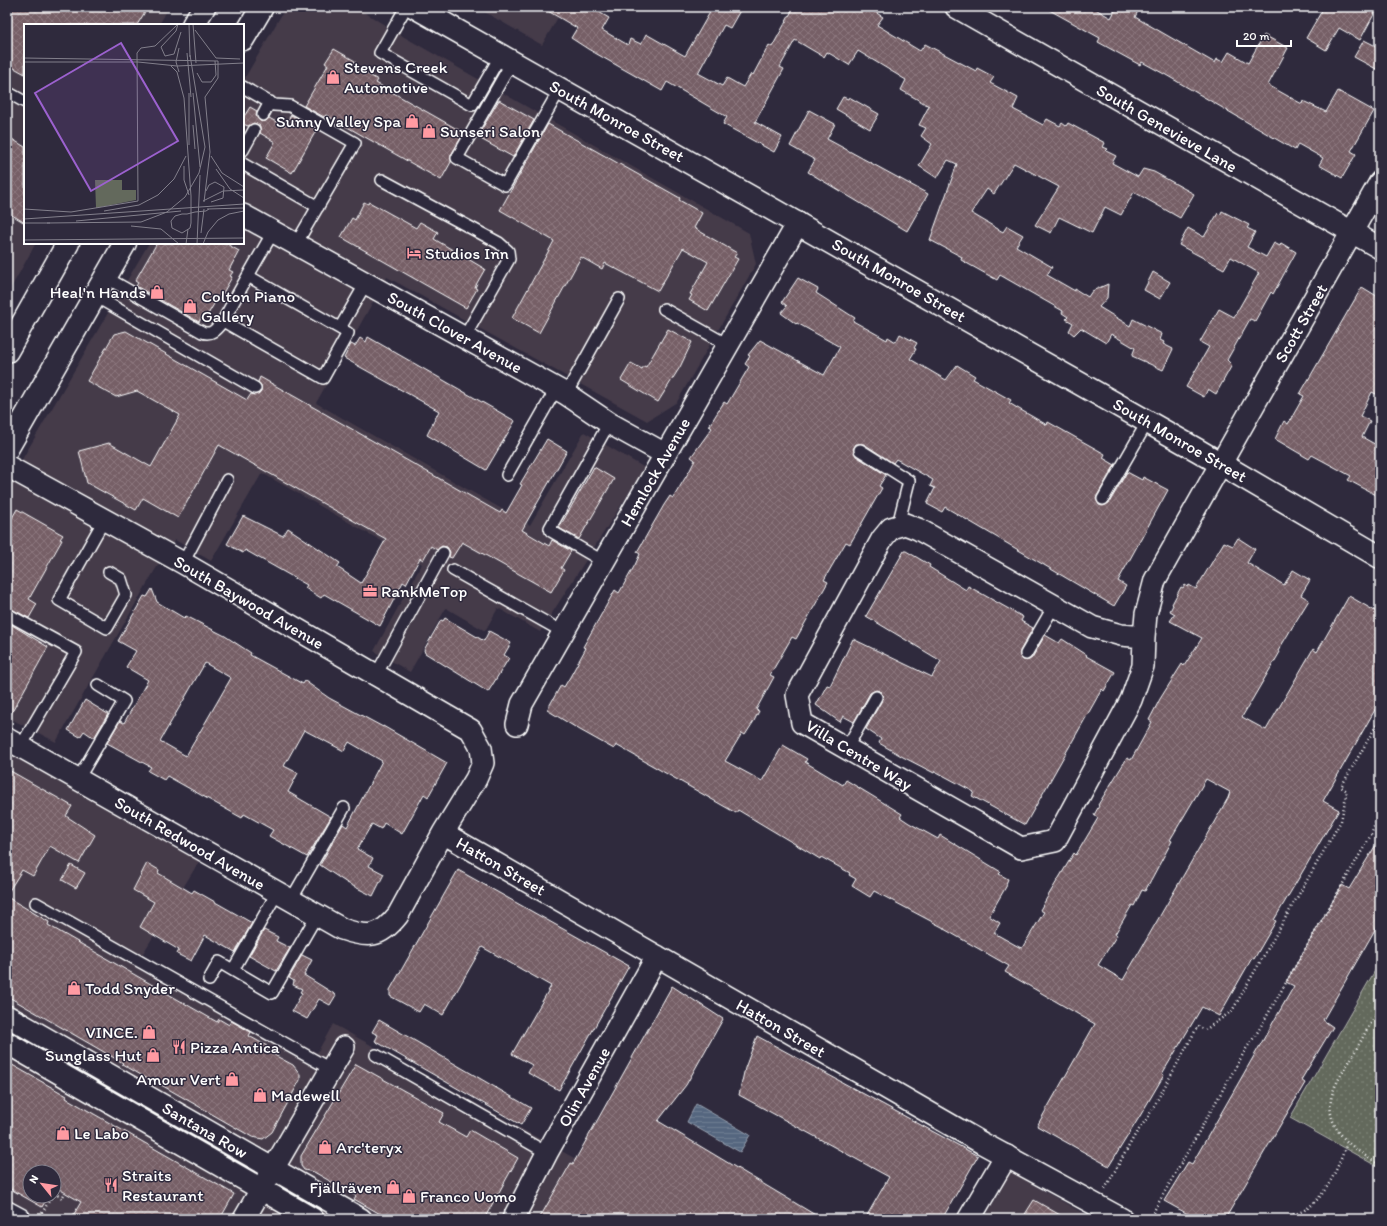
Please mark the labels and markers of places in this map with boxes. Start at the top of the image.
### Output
place label: Stevens Creek Automotive [344,57,448,97]
shop icon: Stevens Creek Automotive [325,69,341,85]
place label: Sunny Valley Spa [276,111,401,131]
shop icon: Sunny Valley Spa [404,113,420,129]
place label: Sunseri Salon [440,121,540,141]
shop icon: Sunseri Salon [421,123,437,139]
place label: Studios Inn [425,243,509,263]
hotel icon: Studios Inn [406,245,422,261]
place label: Heal'n Hands [50,282,146,302]
shop icon: Heal'n Hands [149,284,165,300]
place label: Colton Piano Gallery [201,286,295,326]
shop icon: Colton Piano Gallery [182,298,198,314]
place label: RankMeTop [381,581,467,601]
office icon: RankMeTop [362,583,378,599]
place label: Todd Snyder [85,978,175,998]
shop icon: Todd Snyder [66,980,82,996]
place label: VINCE. [86,1022,138,1042]
shop icon: VINCE. [141,1024,157,1040]
place label: Pizza Antica [190,1037,280,1057]
restaurant icon: Pizza Antica [171,1039,187,1055]
place label: Sunglass Hut [45,1045,142,1065]
shop icon: Sunglass Hut [145,1047,161,1063]
place label: Amour Vert [136,1069,221,1089]
shop icon: Amour Vert [224,1071,240,1087]
place label: Madewell [271,1085,340,1105]
shop icon: Madewell [252,1087,268,1103]
place label: Le Labo [74,1123,129,1143]
shop icon: Le Labo [55,1125,71,1141]
place label: Arc'teryx [336,1137,403,1157]
shop icon: Arc'teryx [317,1139,333,1155]
place label: Straits Restaurant [122,1165,204,1205]
restaurant icon: Straits Restaurant [103,1177,119,1193]
place label: Fjällräven [309,1177,382,1197]
shop icon: Fjällräven [385,1179,401,1195]
place label: Franco Uomo [420,1186,517,1206]
shop icon: Franco Uomo [401,1188,417,1204]

